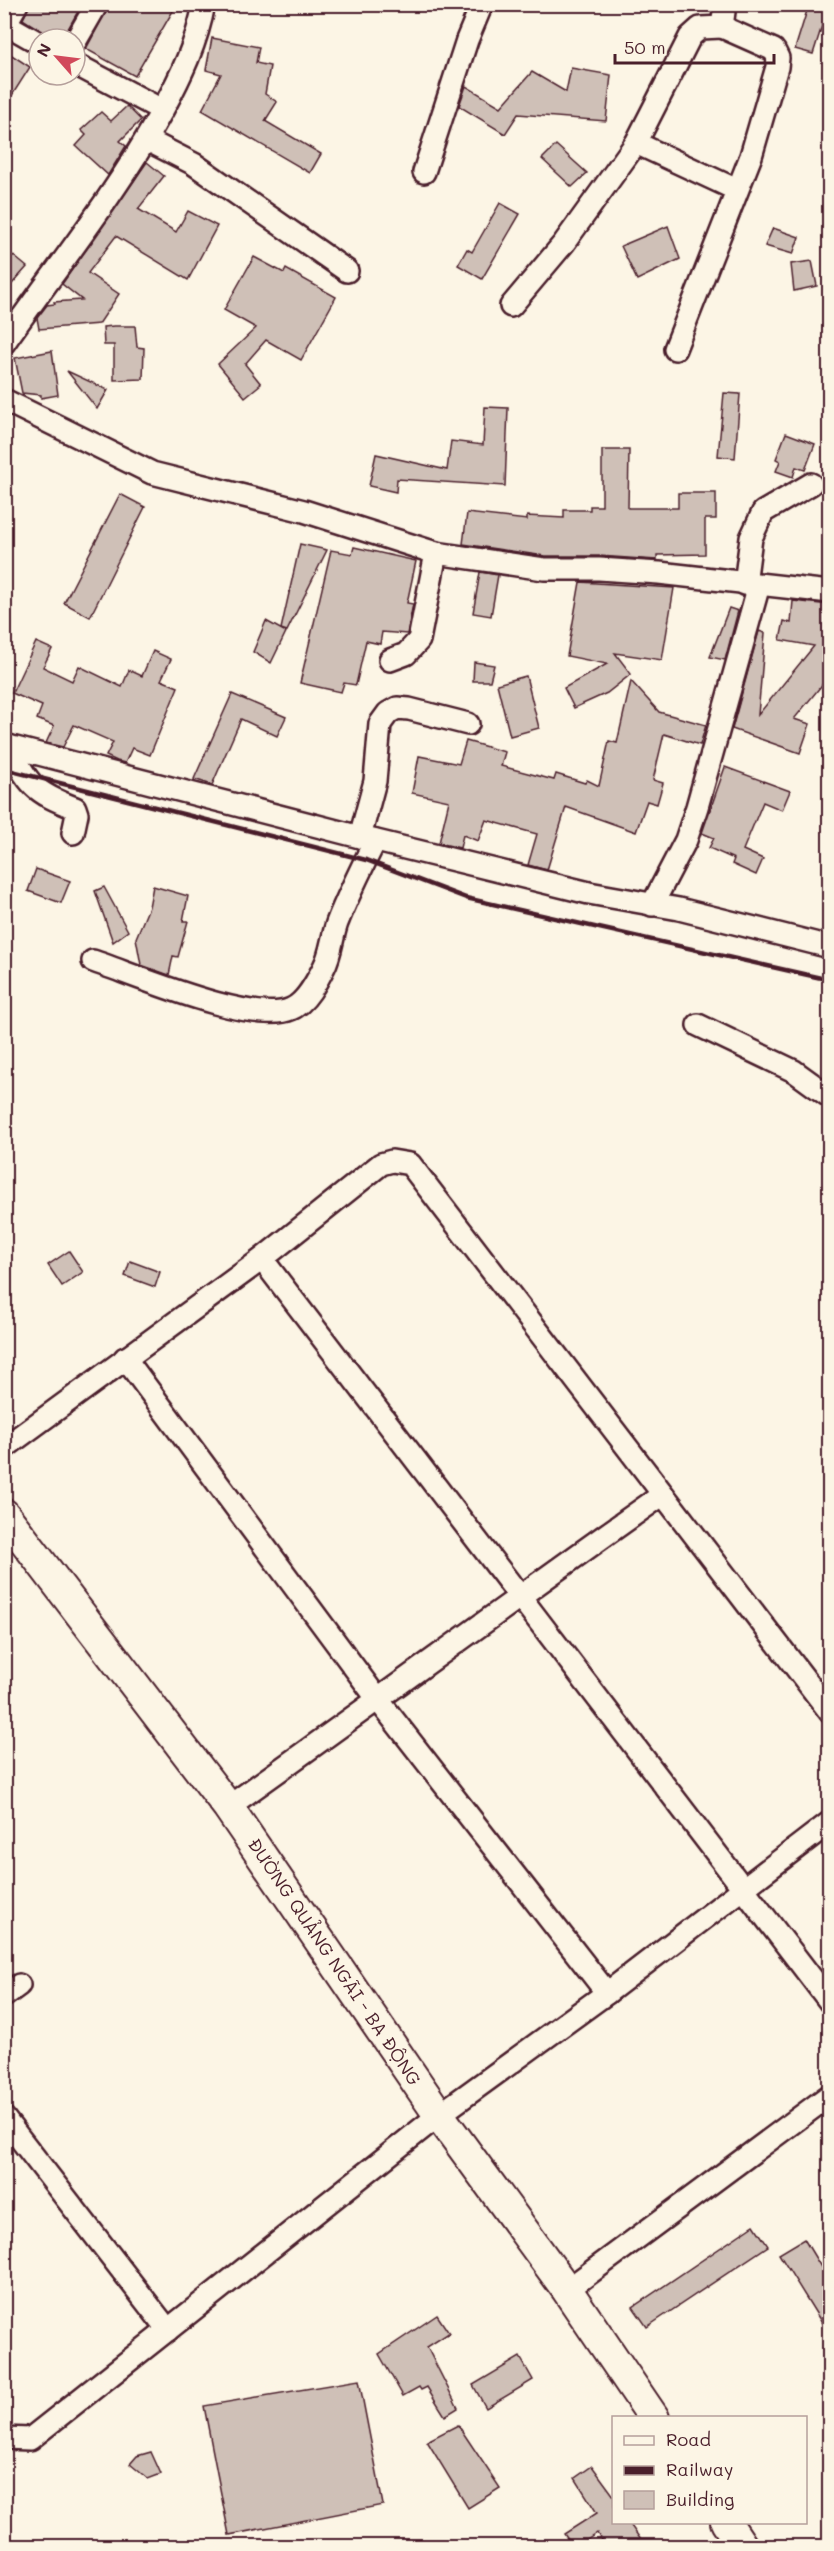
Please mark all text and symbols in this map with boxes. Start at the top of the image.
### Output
north arrow [27,27,87,87]
scale bar [615,27,774,65]
text: 50 m [624,35,666,59]
text: N [31,39,55,60]
street label: ĐƯỜNG QUẢNG NGÃI - BA ĐỘNG [243,1833,427,2090]
legend [612,2416,807,2524]
text: Road [666,2427,711,2451]
text: Railway [666,2457,733,2481]
text: Building [666,2487,734,2511]

